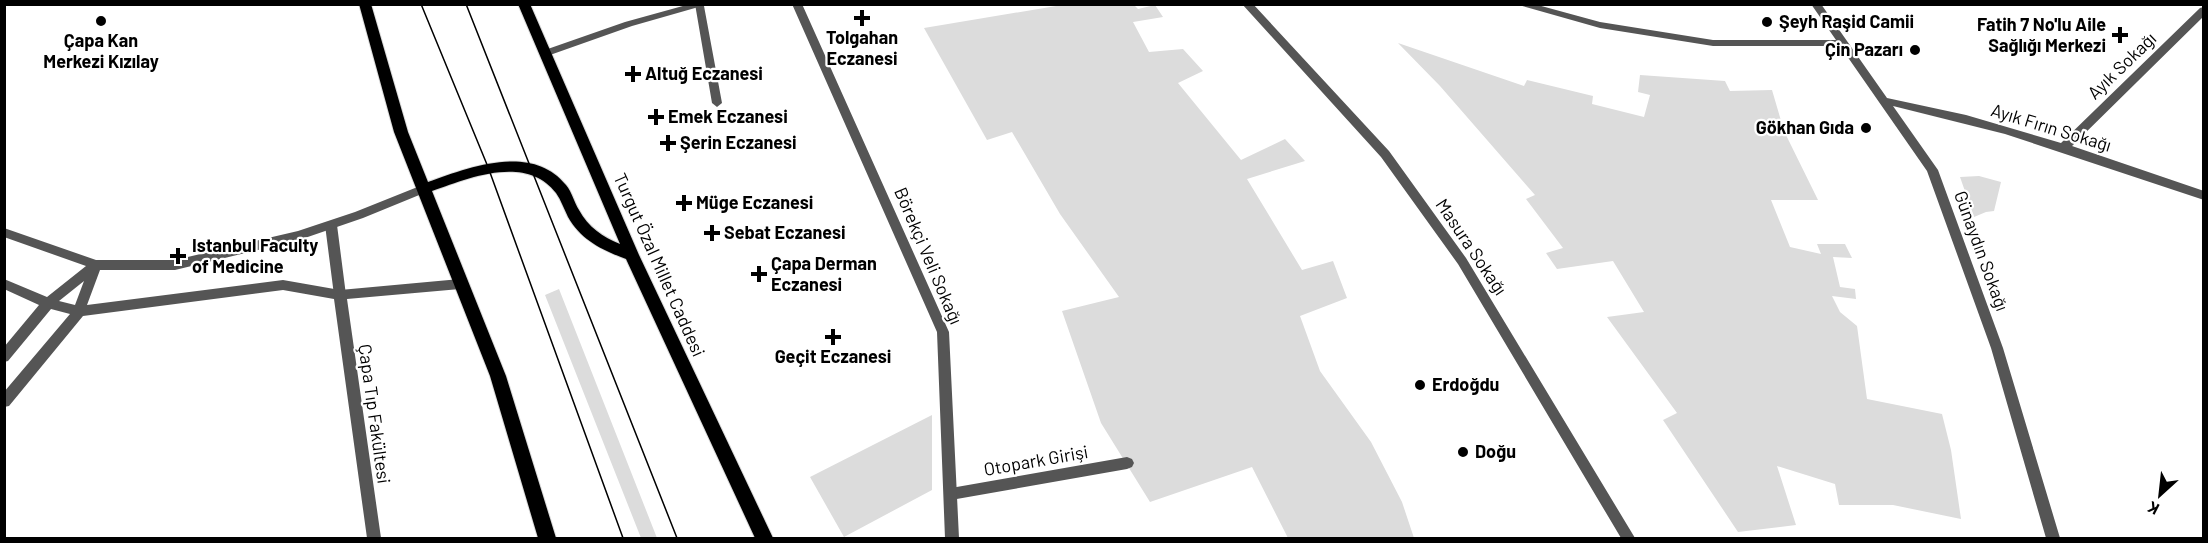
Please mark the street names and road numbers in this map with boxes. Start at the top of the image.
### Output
street label: Ayık Sokağı [2082,27,2160,103]
street label: Ayık Fırın Sokağı [1988,98,2114,156]
street label: Turgut Özal Millet Caddesi [609,169,710,360]
street label: Börekçi Veli Sokağı [890,184,968,327]
street label: Günaydın Sokağı [1950,188,2014,314]
street label: Masura Sokağı [1432,194,1512,299]
street label: Çapa Tıp Fakültesi [354,343,396,485]
street label: Otopark Girişi [982,440,1090,480]

